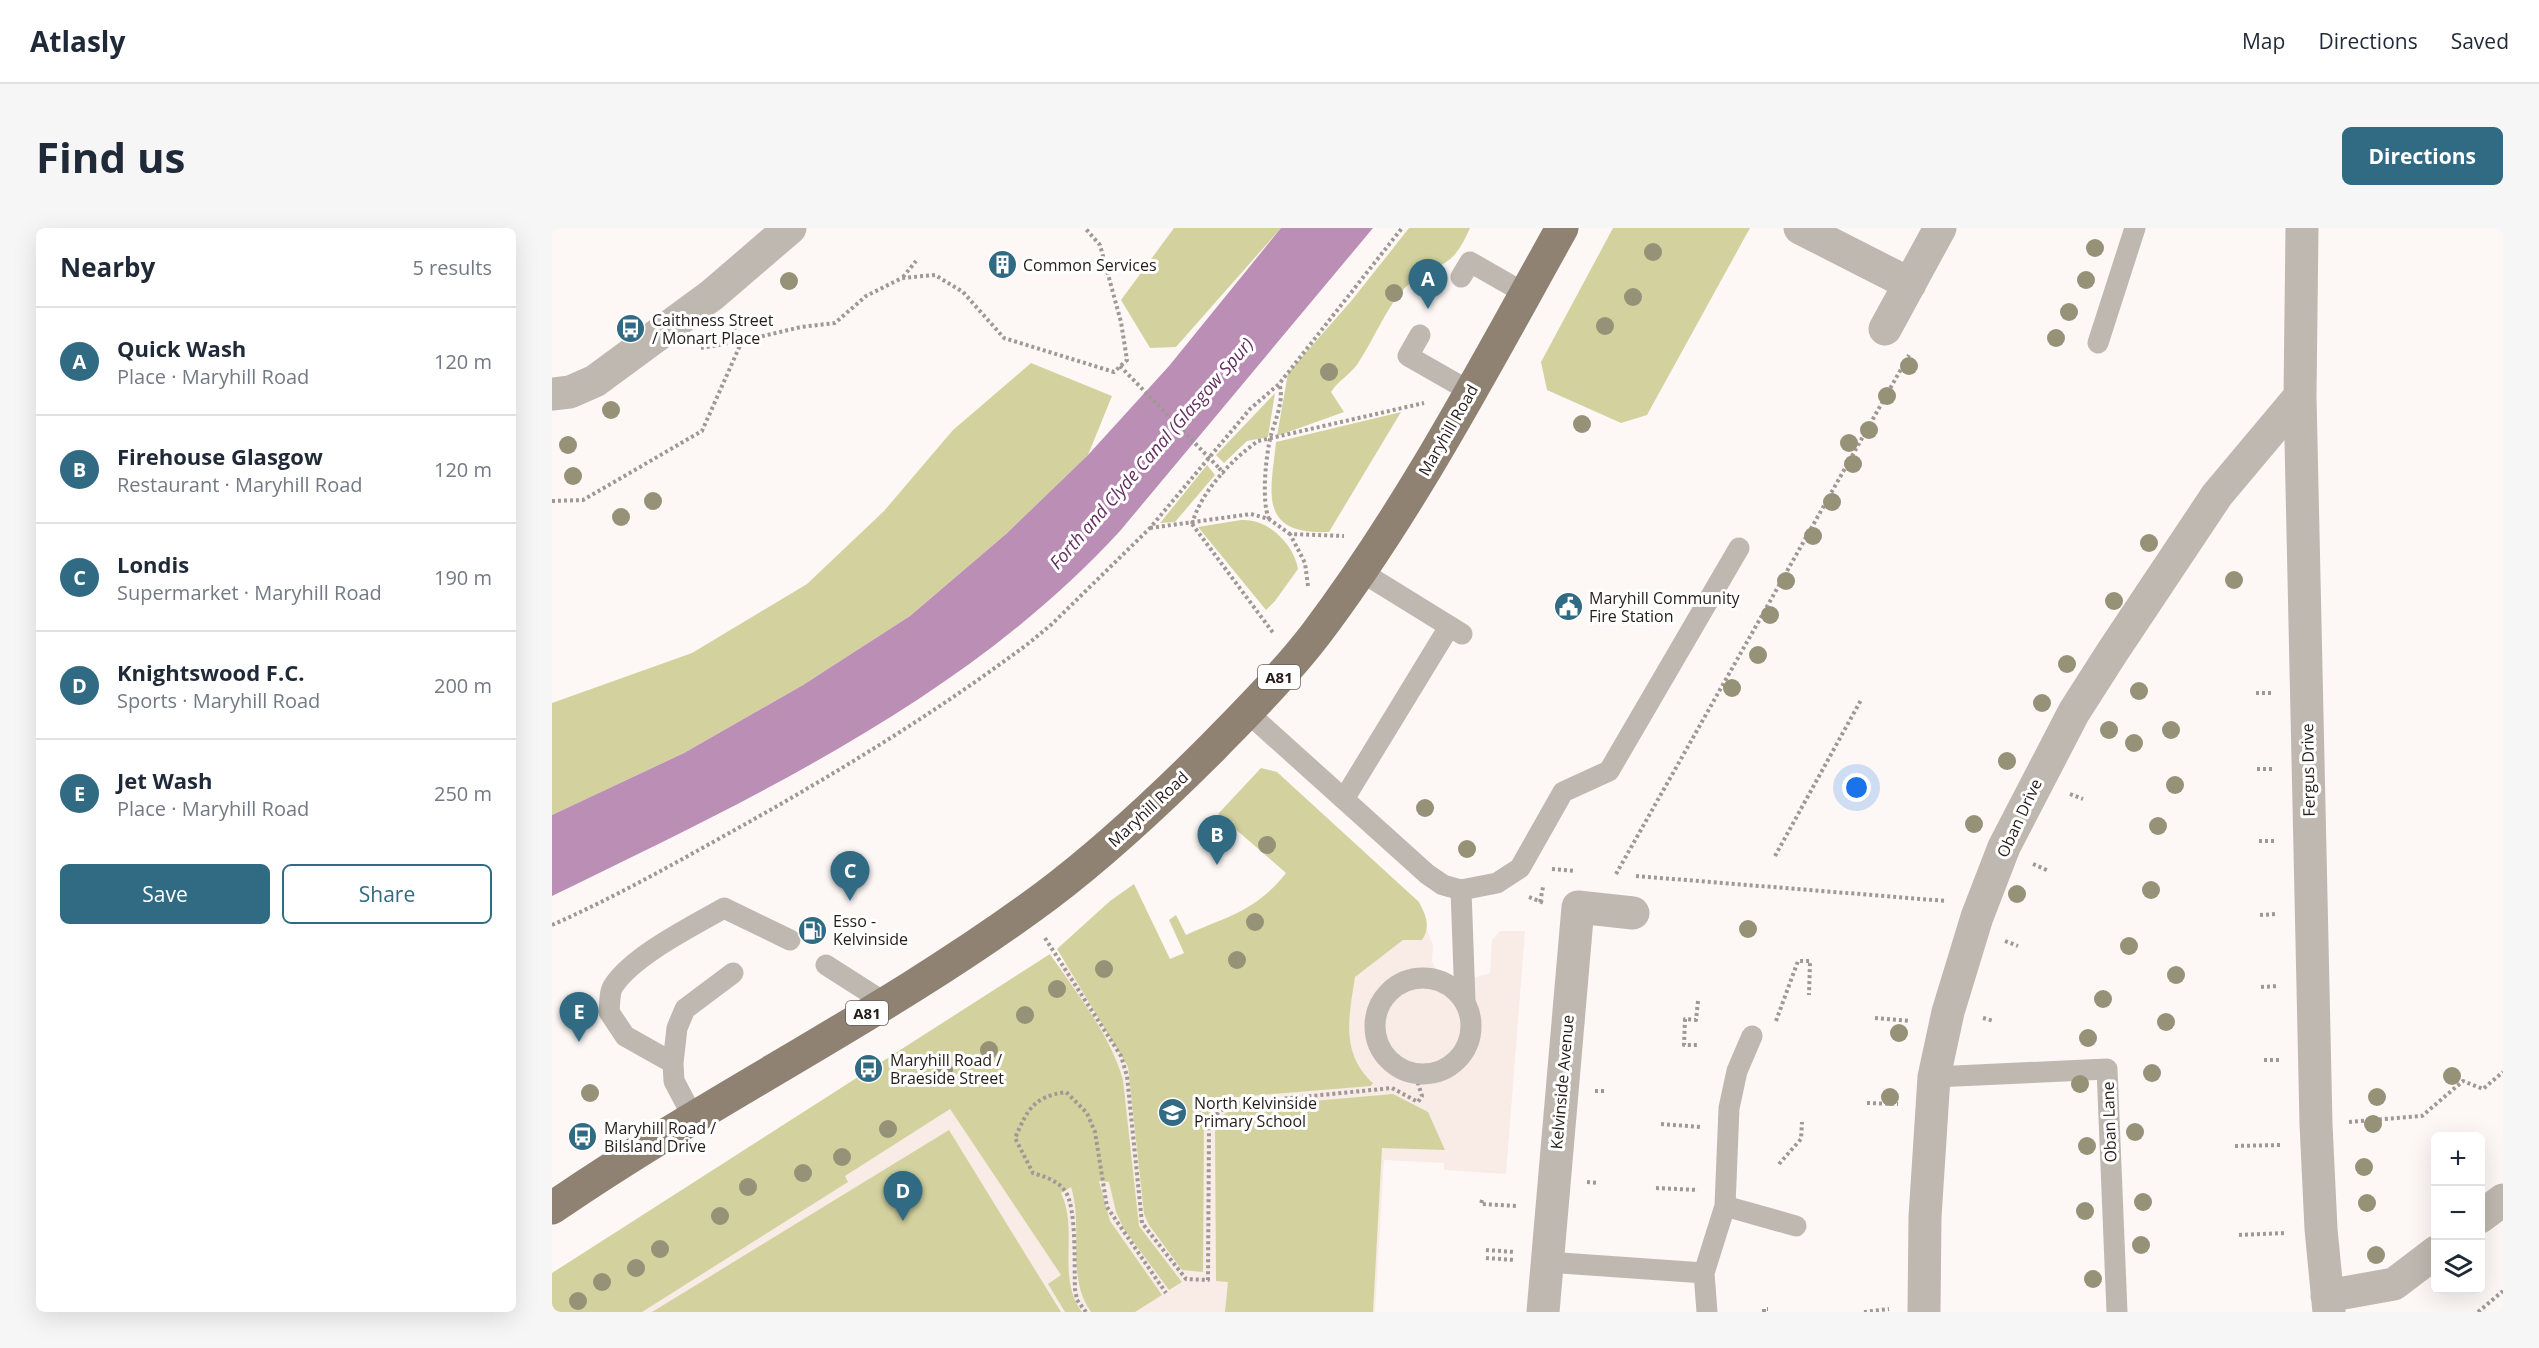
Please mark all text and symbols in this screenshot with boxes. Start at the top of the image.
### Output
text: Atlasly [30,22,125,60]
text: Map [2242,27,2285,55]
text: Directions [2318,27,2418,55]
text: Saved [2451,27,2509,55]
button: Directions [2342,127,2503,185]
text: Find us [36,128,185,185]
text: Nearby [60,249,155,285]
building icon: Common Services [986,249,1018,281]
text: 5 results [412,254,492,281]
place label: Common Services [1023,254,1157,276]
pin: A [1408,260,1448,309]
place label: Caithness Street / Monart Place [652,309,774,349]
bus stop icon: Caithness Street / Monart Place [615,313,647,345]
water label: Forth and Clyde Canal (Glasgow Spur) [1044,332,1258,574]
text: Quick Wash [117,333,246,363]
text: A [73,348,86,375]
text: 120 m [434,348,492,375]
text: Place · Maryhill Road [117,363,309,390]
street label: Maryhill Road [1413,380,1483,480]
text: Firehouse Glasgow [117,441,323,471]
text: B [73,456,86,483]
text: 120 m [434,456,492,483]
text: Restaurant · Maryhill Road [117,471,363,498]
text: Londis [117,549,189,579]
text: C [73,564,86,591]
text: 190 m [434,564,492,591]
text: Supermarket · Maryhill Road [117,579,382,606]
place label: Maryhill Community Fire Station [1589,587,1741,627]
public building icon: Maryhill Community Fire Station [1552,591,1584,623]
text: Knightswood F.C. [117,657,305,687]
road number: A81 [1258,665,1300,689]
text: D [72,672,87,699]
text: 200 m [434,672,492,699]
text: Sports · Maryhill Road [117,687,320,714]
street label: Fergus Drive [2296,723,2320,817]
text: Jet Wash [117,765,213,795]
street label: Maryhill Road [1103,766,1193,852]
your location [1842,773,1871,802]
street label: Oban Drive [1991,775,2047,861]
text: E [74,780,85,807]
text: 250 m [434,780,492,807]
text: Place · Maryhill Road [117,795,309,822]
pin: B [1198,816,1236,865]
pin: C [830,852,870,901]
button: Save [60,864,270,924]
button: Share [282,864,492,924]
place label: Esso - Kelvinside [833,910,908,950]
fuel station icon: Esso - Kelvinside [796,914,828,946]
pin: E [560,992,598,1042]
road number: A81 [846,1001,888,1025]
street label: Kelvinside Avenue [1545,1014,1579,1150]
place label: Maryhill Road / Braeside Street [890,1049,1004,1089]
bus stop icon: Maryhill Road / Braeside Street [853,1053,885,1085]
street label: Oban Lane [2097,1081,2121,1163]
place label: North Kelvinside Primary School [1194,1092,1317,1132]
school or university icon: North Kelvinside Primary School [1157,1096,1189,1128]
place label: Maryhill Road / Bilsland Drive [604,1117,716,1157]
bus stop icon: Maryhill Road / Bilsland Drive [567,1121,599,1153]
map controls [2431,1132,2485,1294]
button: + [2431,1132,2485,1186]
pin: D [884,1172,922,1221]
button: − [2431,1186,2485,1240]
button: layers [2431,1240,2485,1294]

